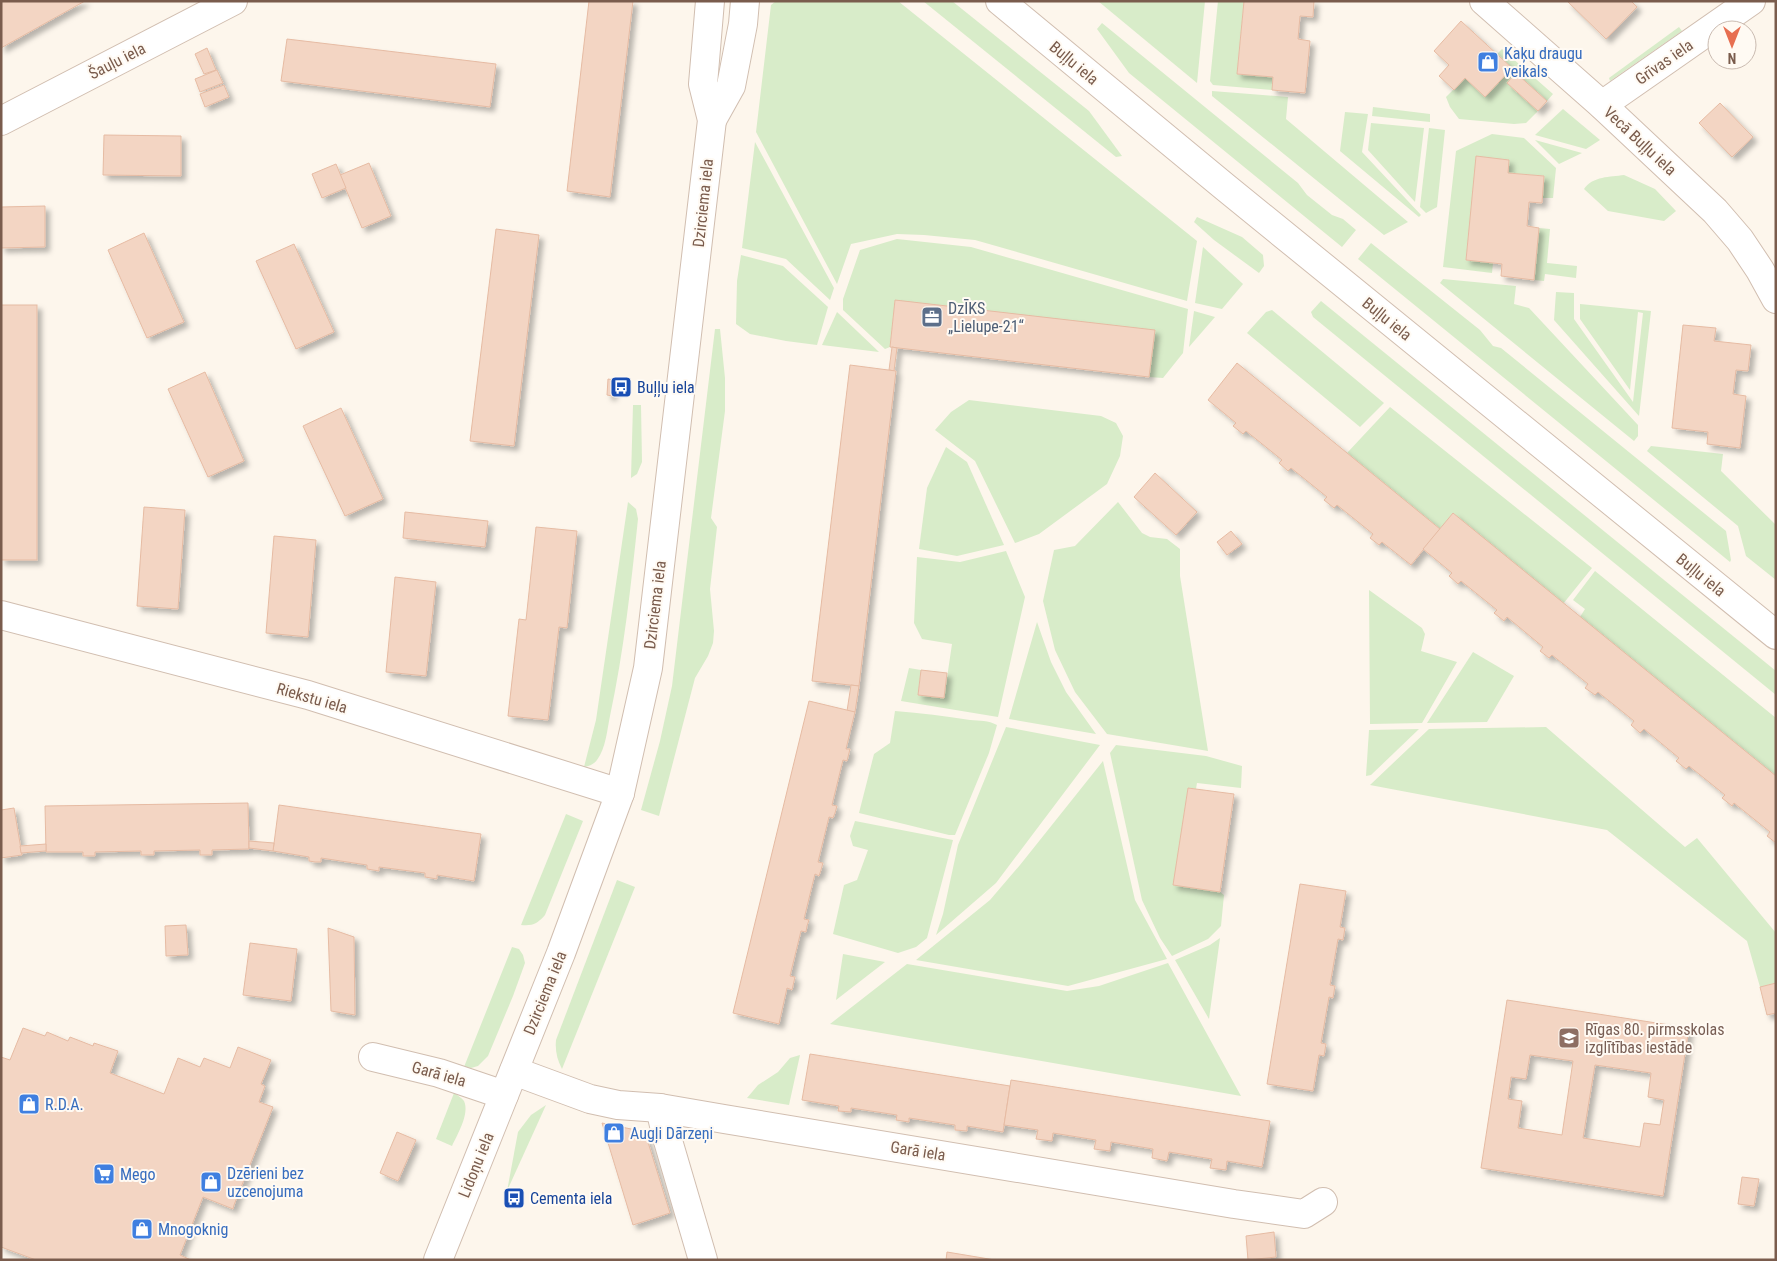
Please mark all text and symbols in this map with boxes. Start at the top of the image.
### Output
north arrow [1707,20,1757,70]
street label: Grīvas iela [1632,35,1696,89]
street label: Buļļu iela [1045,37,1102,90]
street label: Šauļu iela [85,39,149,84]
place label: Kaķu draugu veikals [1504,44,1583,81]
shop icon: Kaķu draugu veikals [1476,50,1500,74]
text: N [1728,50,1736,66]
street label: Vecā Buļļu iela [1599,102,1680,180]
street label: Dzirciema iela [689,158,717,248]
street label: Buļļu iela [1358,293,1415,345]
place label: DzĪKS „Lielupe-21“ [948,299,1025,336]
office icon: DzĪKS „Lielupe-21“ [920,305,944,329]
bus stop icon: Buļļu iela [609,375,633,399]
place label: Buļļu iela [637,378,695,398]
street label: Buļļu iela [1672,549,1729,601]
street label: Dzirciema iela [640,560,670,650]
street label: Riekstu iela [274,679,350,717]
street label: Dzirciema iela [520,948,570,1038]
place label: Rīgas 80. pirmsskolas izglītības iestāde [1585,1020,1724,1057]
school or university icon: Rīgas 80. pirmsskolas izglītības iestāde [1557,1026,1581,1050]
street label: Garā iela [410,1057,468,1091]
shop icon: R.D.A. [17,1092,41,1116]
place label: R.D.A. [45,1095,84,1114]
shop icon: Augļi Dārzeņi [602,1121,626,1145]
place label: Augļi Dārzeņi [630,1124,713,1144]
street label: Lidoņu iela [454,1129,499,1201]
street label: Garā iela [889,1137,947,1165]
supermarket icon: Mego [92,1162,116,1186]
place label: Dzērieni bez uzcenojuma [227,1164,304,1201]
place label: Mego [120,1165,156,1184]
shop icon: Dzērieni bez uzcenojuma [199,1170,223,1194]
bus stop icon: Cementa iela [502,1186,526,1210]
place label: Cementa iela [530,1189,612,1208]
shop icon: Mnogoknig [130,1217,154,1241]
place label: Mnogoknig [158,1220,228,1239]

